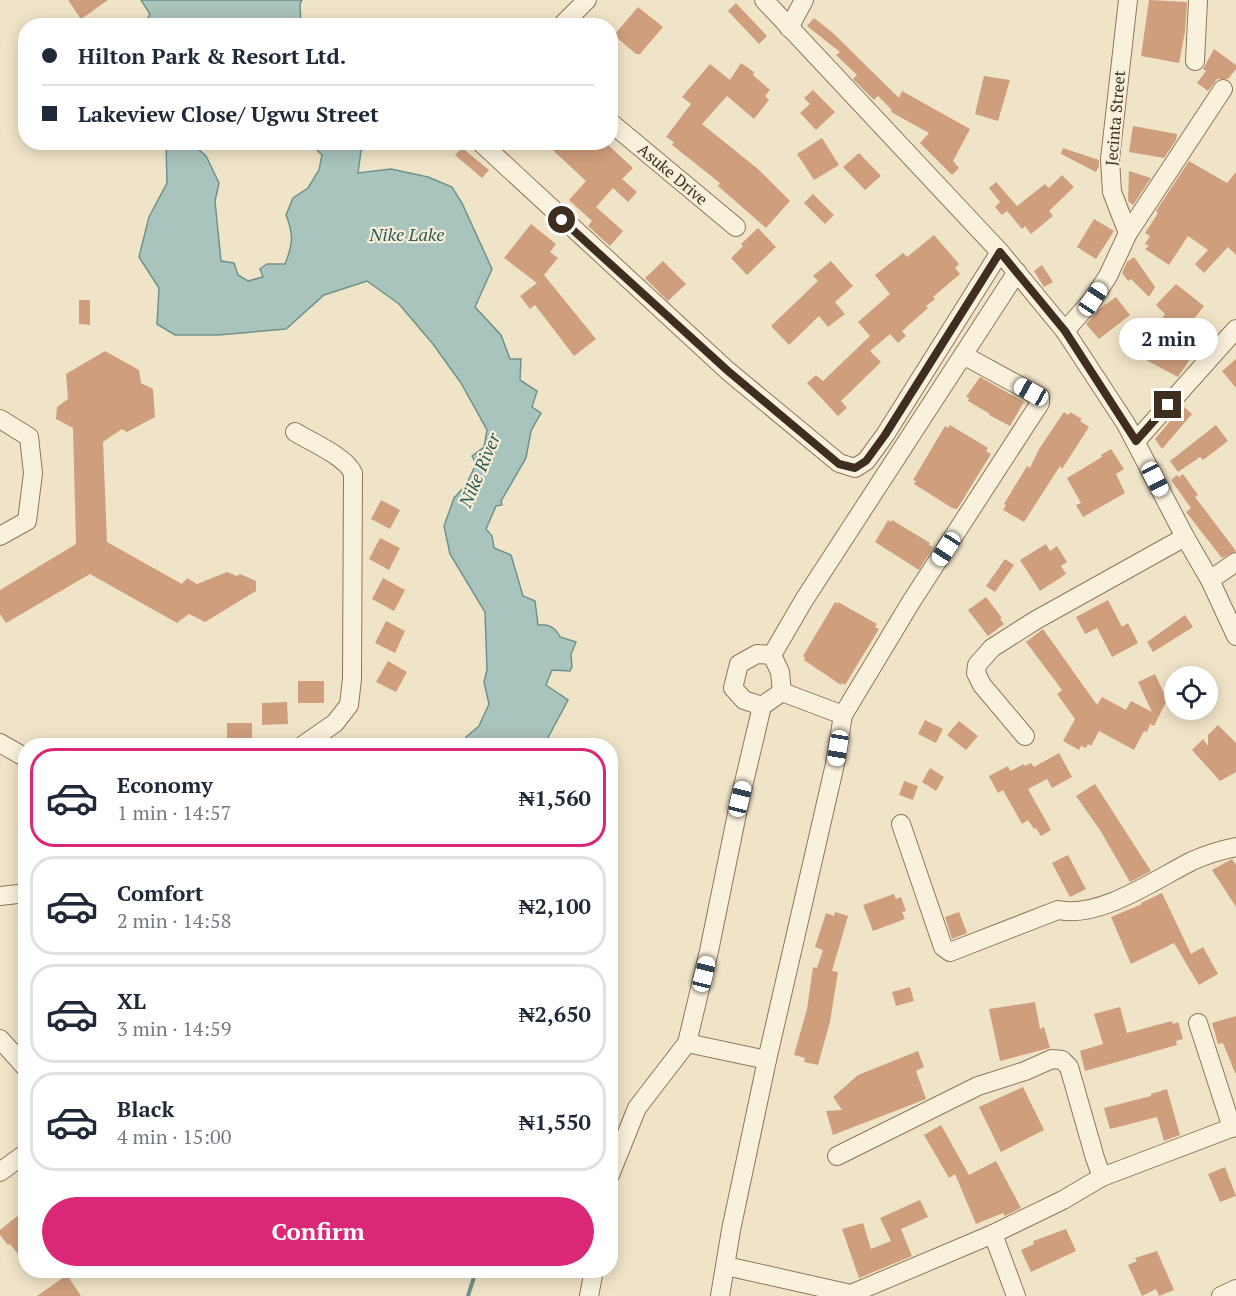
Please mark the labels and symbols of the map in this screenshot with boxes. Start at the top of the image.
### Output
street label: Jecinta Street [1100,69,1130,167]
street label: Asuke Drive [633,138,713,210]
route start [548,206,575,233]
water label: Nike Lake [369,222,444,246]
car [1075,279,1111,319]
callout: 2 min [1118,318,1218,360]
car [1011,375,1051,409]
route end [1154,391,1181,418]
water label: Nike River [452,428,506,512]
car [1139,459,1171,499]
car [929,529,963,569]
car [826,729,850,767]
car [727,779,753,819]
car [691,954,717,994]

